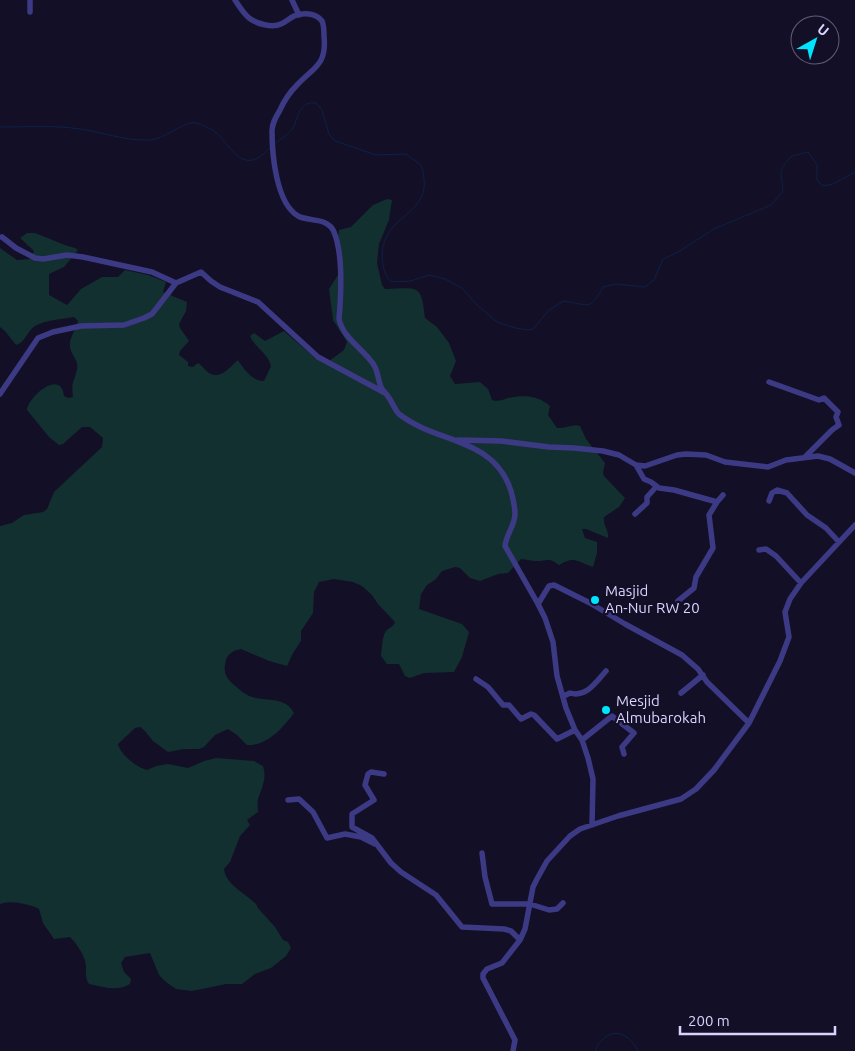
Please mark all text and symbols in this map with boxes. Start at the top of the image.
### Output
north arrow [790,15,840,65]
text: U [814,21,832,39]
place label: Masjid An-Nur RW 20 [605,582,700,616]
marker: Masjid An-Nur RW 20 [589,594,601,606]
place label: Mesjid Almubarokah [616,692,706,726]
marker: Mesjid Almubarokah [600,704,612,716]
scale bar [680,1004,835,1036]
text: 200 m [688,1012,730,1029]

